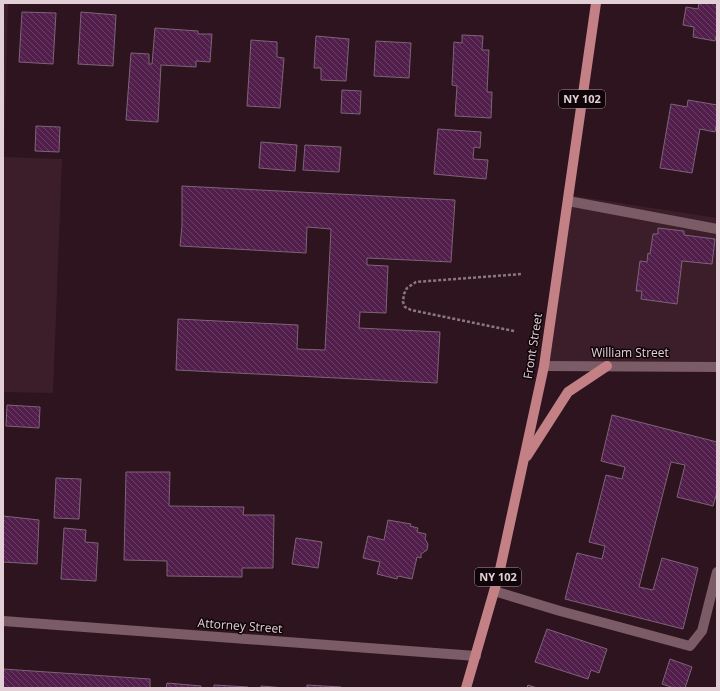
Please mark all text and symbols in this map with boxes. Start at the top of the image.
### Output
road number: NY 102 [559,90,605,108]
street label: Front Street [519,312,546,380]
street label: William Street [591,344,669,361]
road number: NY 102 [475,568,521,586]
street label: Attorney Street [197,614,283,637]

